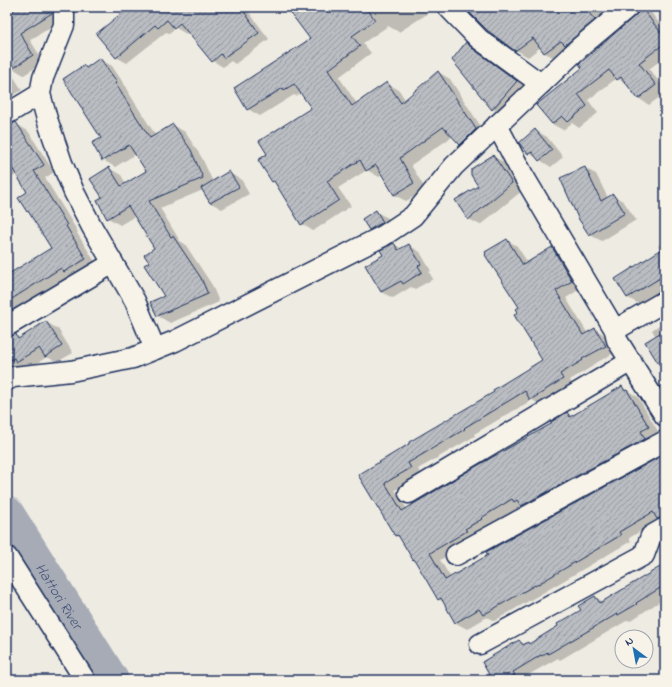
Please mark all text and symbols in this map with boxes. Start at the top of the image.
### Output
water label: Hattori River [29,559,89,636]
north arrow [614,629,654,669]
text: N [622,633,637,650]

